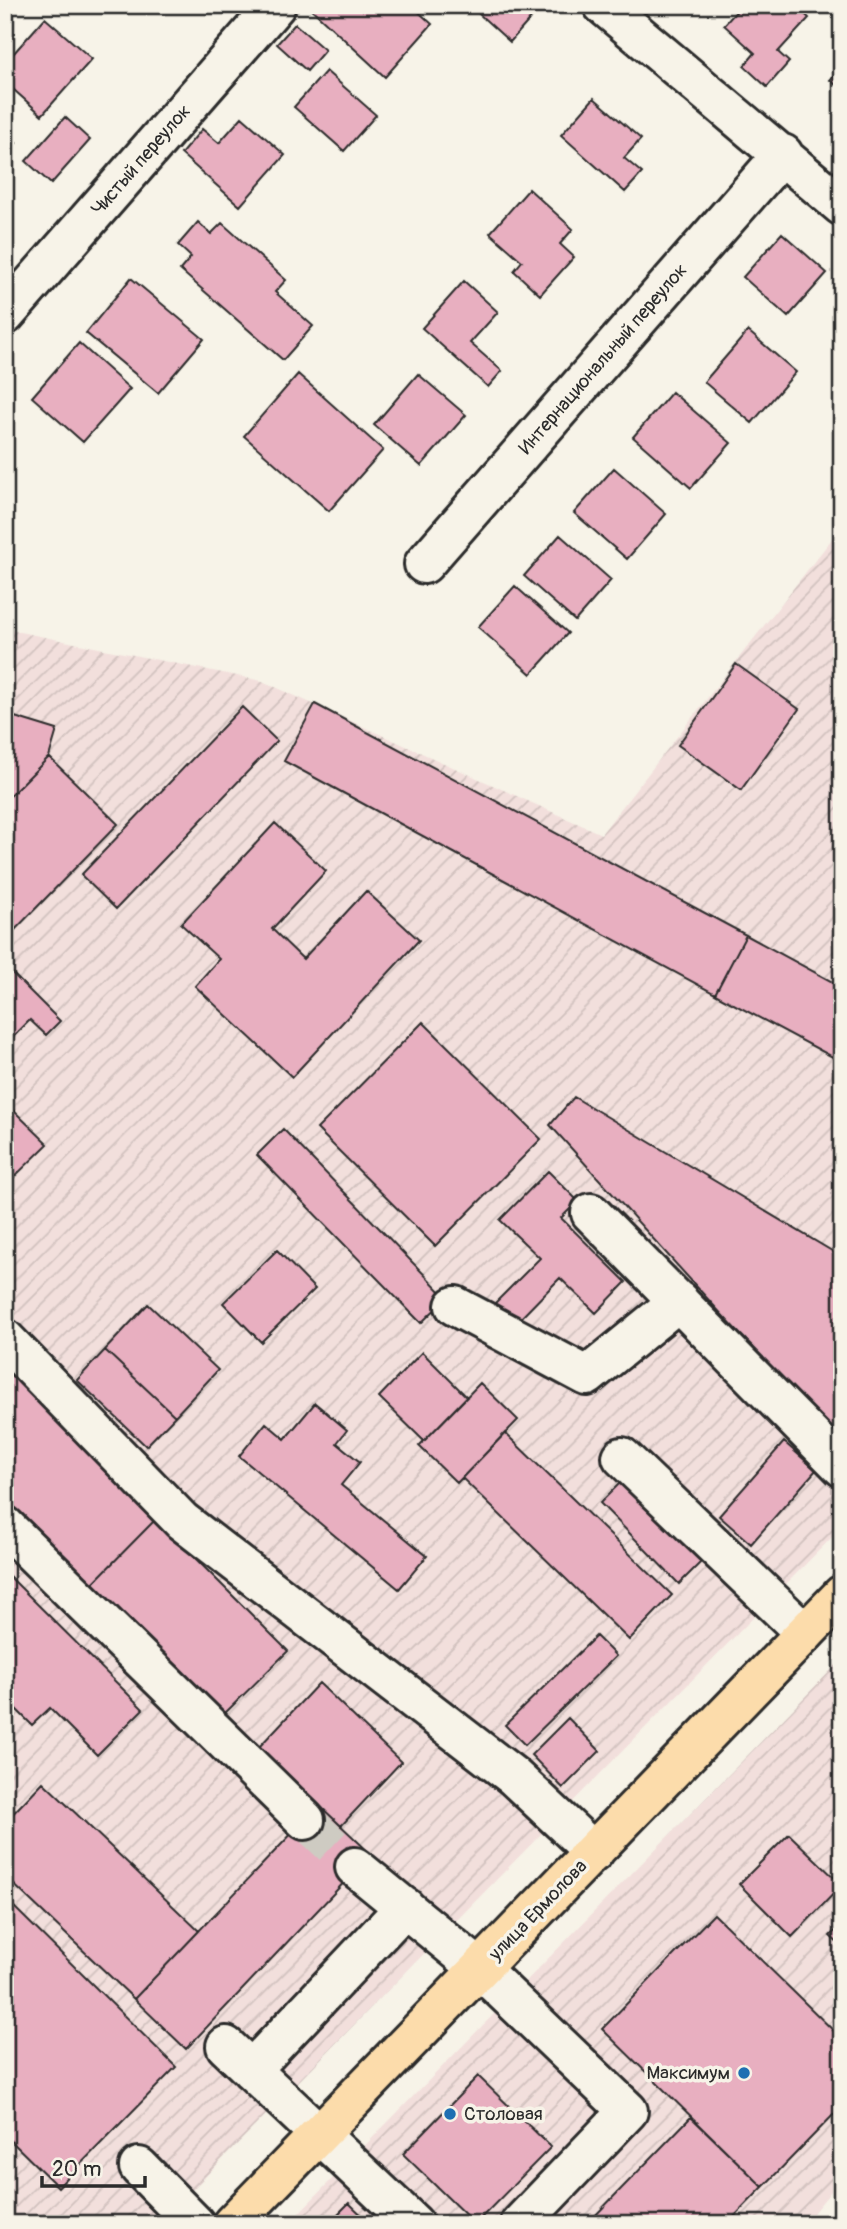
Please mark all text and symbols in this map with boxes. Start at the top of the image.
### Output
street label: Чистый переулок [86,99,196,221]
street label: Интернациональный переулок [514,258,693,459]
street label: улица Ермолова [483,1854,592,1966]
place label: Максимум [646,2061,730,2085]
marker: Максимум [736,2065,752,2081]
place label: Столовая [464,2102,543,2126]
marker: Столовая [442,2106,458,2122]
scale bar [42,2145,145,2189]
text: 20 m [52,2156,101,2183]

